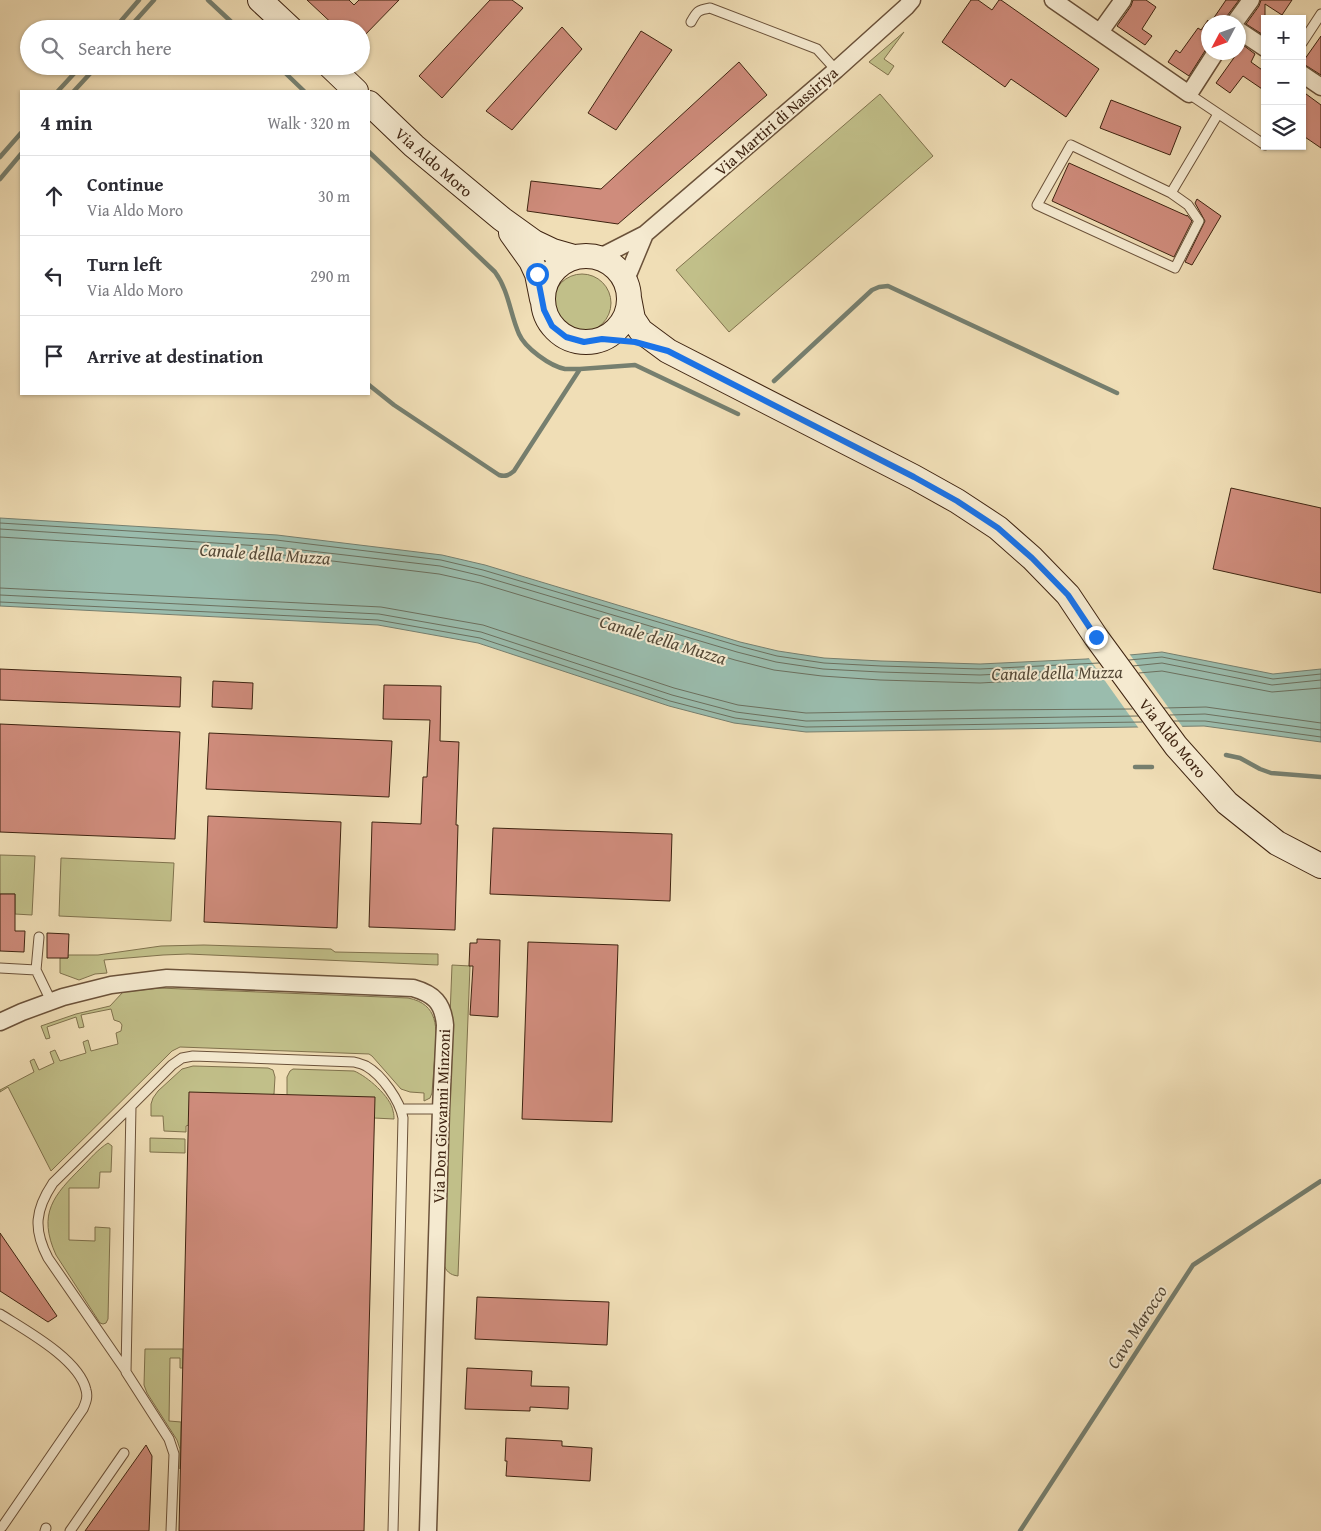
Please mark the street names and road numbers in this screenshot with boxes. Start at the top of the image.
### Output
street label: Via Martiri di Nassiriya [709,60,843,181]
street label: Via Aldo Moro [390,121,478,203]
street label: Via Aldo Moro [1133,693,1213,783]
street label: Via Don Giovanni Minzoni [426,1028,456,1204]

